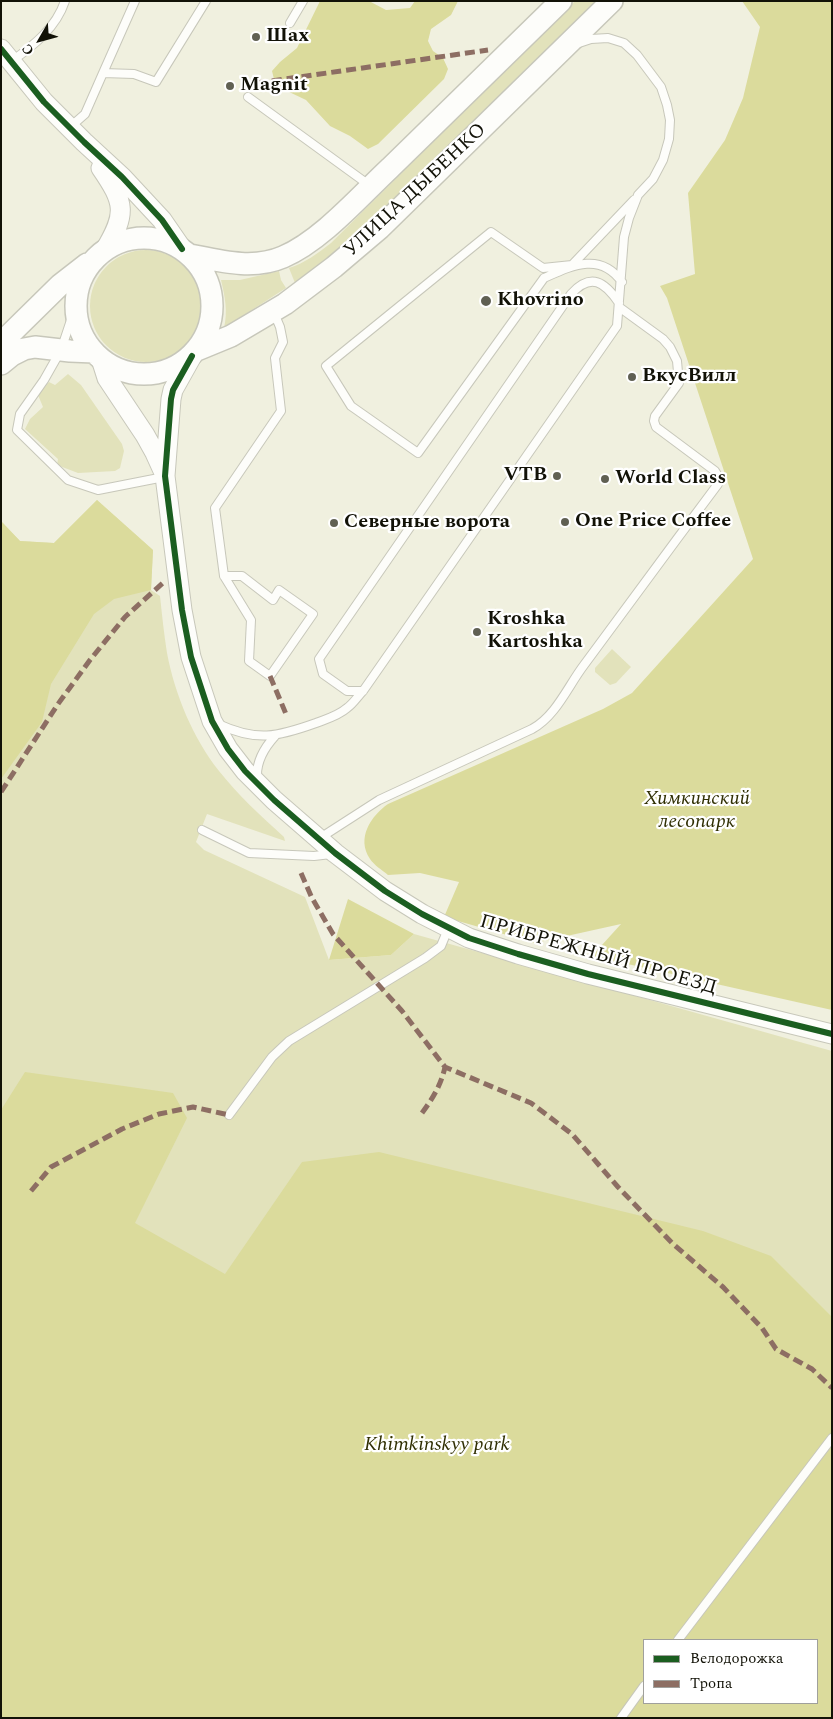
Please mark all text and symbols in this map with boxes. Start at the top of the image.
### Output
north arrow [15,15,65,65]
place label: Шах [266,25,309,49]
marker: Шах [250,31,262,43]
text: С [16,39,39,60]
place label: Magnit [240,74,308,98]
marker: Magnit [224,80,236,92]
street label: УЛИЦА ДЫБЕНКО [340,119,492,263]
place label: Khovrino [497,289,584,313]
marker: Khovrino [479,294,493,308]
place label: ВкусВилл [642,365,736,389]
marker: ВкусВилл [626,371,638,383]
place label: VTB [504,464,547,488]
place label: World Class [615,467,726,491]
marker: VTB [551,470,563,482]
marker: World Class [599,473,611,485]
place label: One Price Coffee [575,510,731,534]
place label: Северные ворота [344,511,510,535]
marker: One Price Coffee [559,516,571,528]
marker: Северные ворота [328,517,340,529]
place label: Kroshka Kartoshka [487,608,583,655]
marker: Kroshka Kartoshka [471,626,483,638]
park label: Химкинский лесопарк [644,788,750,835]
street label: ПРИБРЕЖНЫЙ ПРОЕЗД [477,911,719,1001]
park label: Khimkinskyy park [364,1434,510,1458]
legend [643,1639,818,1704]
text: Велодорожка [690,1647,783,1670]
text: Тропа [690,1672,732,1695]

